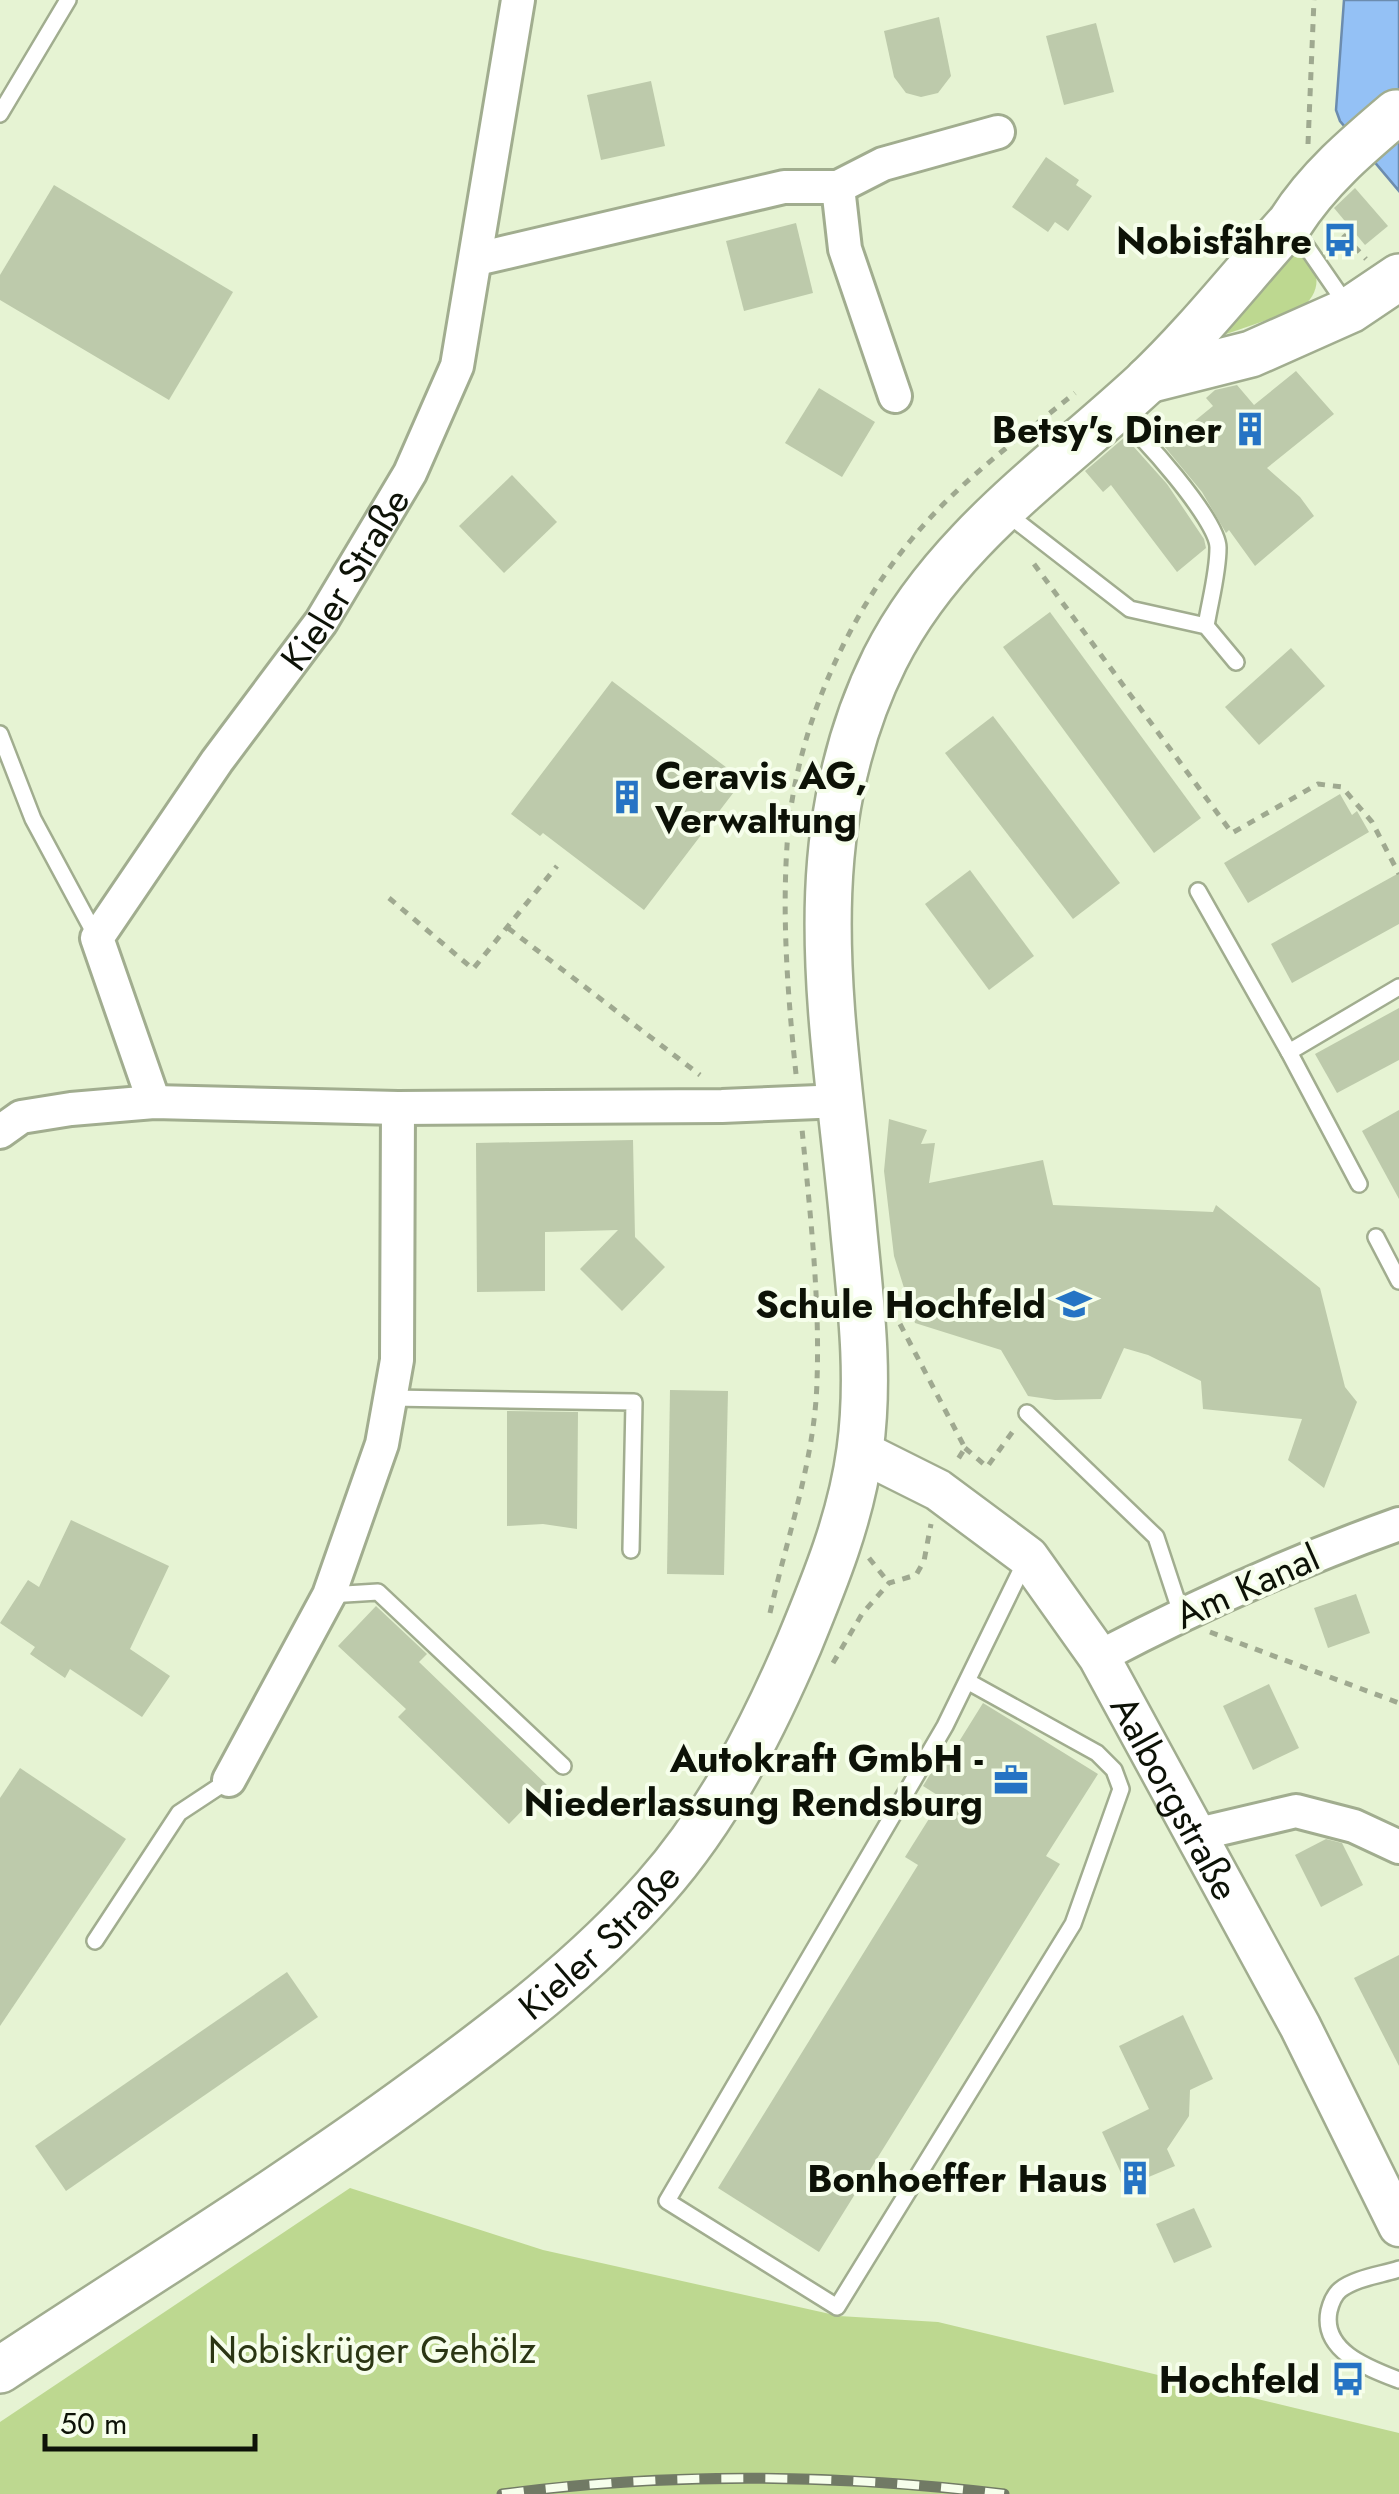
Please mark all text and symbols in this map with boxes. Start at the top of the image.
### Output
place label: Nobisfähre [1116,213,1312,268]
bus stop icon: Nobisfähre [1321,221,1359,259]
place label: Betsy's Diner [992,402,1222,457]
building icon: Betsy's Diner [1231,410,1269,448]
street label: Kieler Straße [267,477,423,682]
place label: Ceravis AG, Verwaltung [654,748,867,847]
building icon: Ceravis AG, Verwaltung [608,778,646,816]
place label: Schule Hochfeld [755,1277,1046,1332]
school or university icon: Schule Hochfeld [1055,1285,1093,1323]
street label: Am Kanal [1166,1530,1328,1642]
street label: Aalborgstraße [1097,1685,1254,1910]
place label: Autokraft GmbH - Niederlassung Rendsburg [524,1731,984,1830]
office icon: Autokraft GmbH - Niederlassung Rendsburg [992,1761,1030,1799]
street label: Kieler Straße [506,1851,693,2032]
place label: Bonhoeffer Haus [807,2151,1107,2206]
building icon: Bonhoeffer Haus [1116,2159,1154,2197]
park label: Nobiskrüger Gehölz [208,2322,536,2377]
place label: Hochfeld [1159,2352,1320,2407]
bus stop icon: Hochfeld [1329,2360,1367,2398]
scale bar [45,2389,255,2451]
text: 50 m [60,2402,127,2445]

